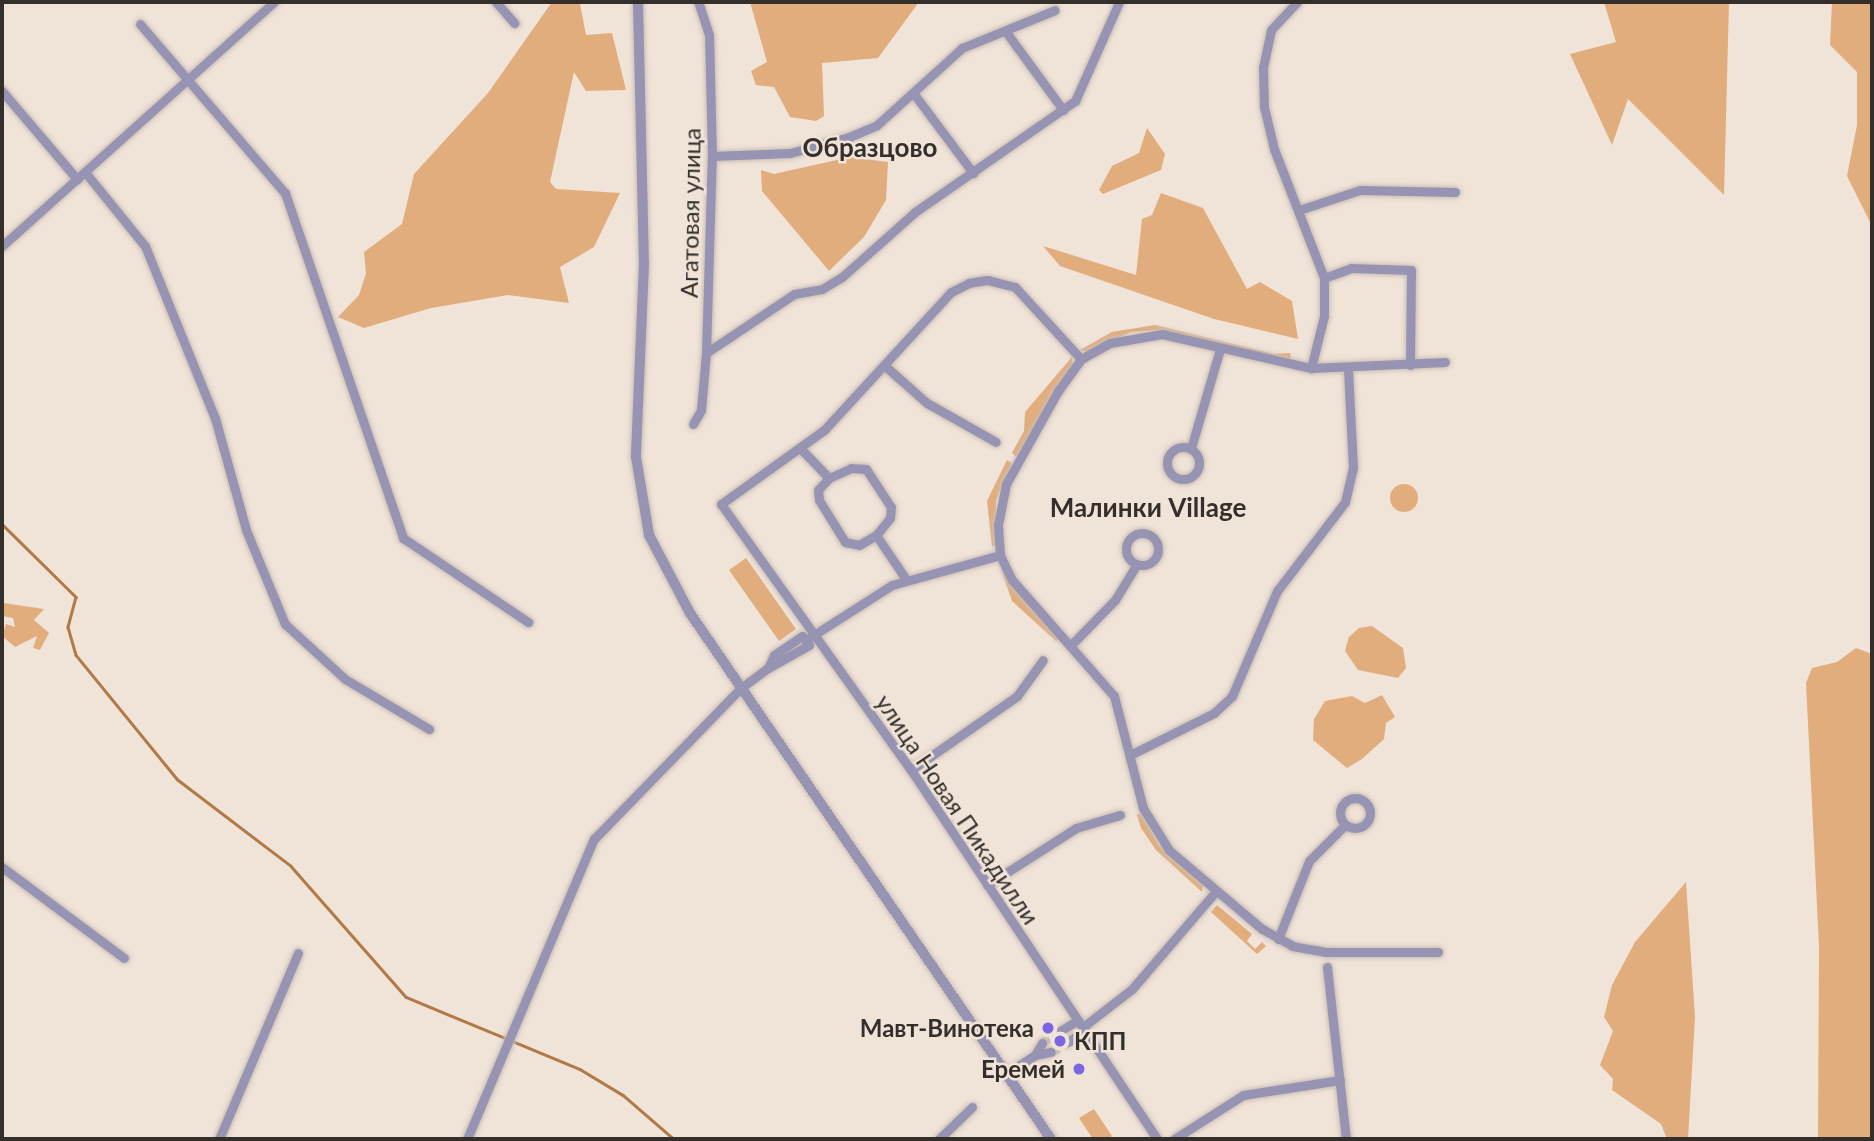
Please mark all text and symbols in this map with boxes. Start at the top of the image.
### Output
street label: Агатовая улица [674,128,706,298]
district label: Образцово [803,132,937,164]
district label: Малинки Village [1050,492,1246,524]
street label: улица Новая Пикадилли [870,689,1046,929]
place label: Мавт-Винотека [860,1014,1034,1042]
marker: Мавт-Винотека [1040,1020,1056,1036]
place label: КПП [1074,1027,1126,1055]
marker: КПП [1052,1033,1068,1049]
place label: Еремей [981,1055,1065,1083]
marker: Еремей [1071,1061,1087,1077]

